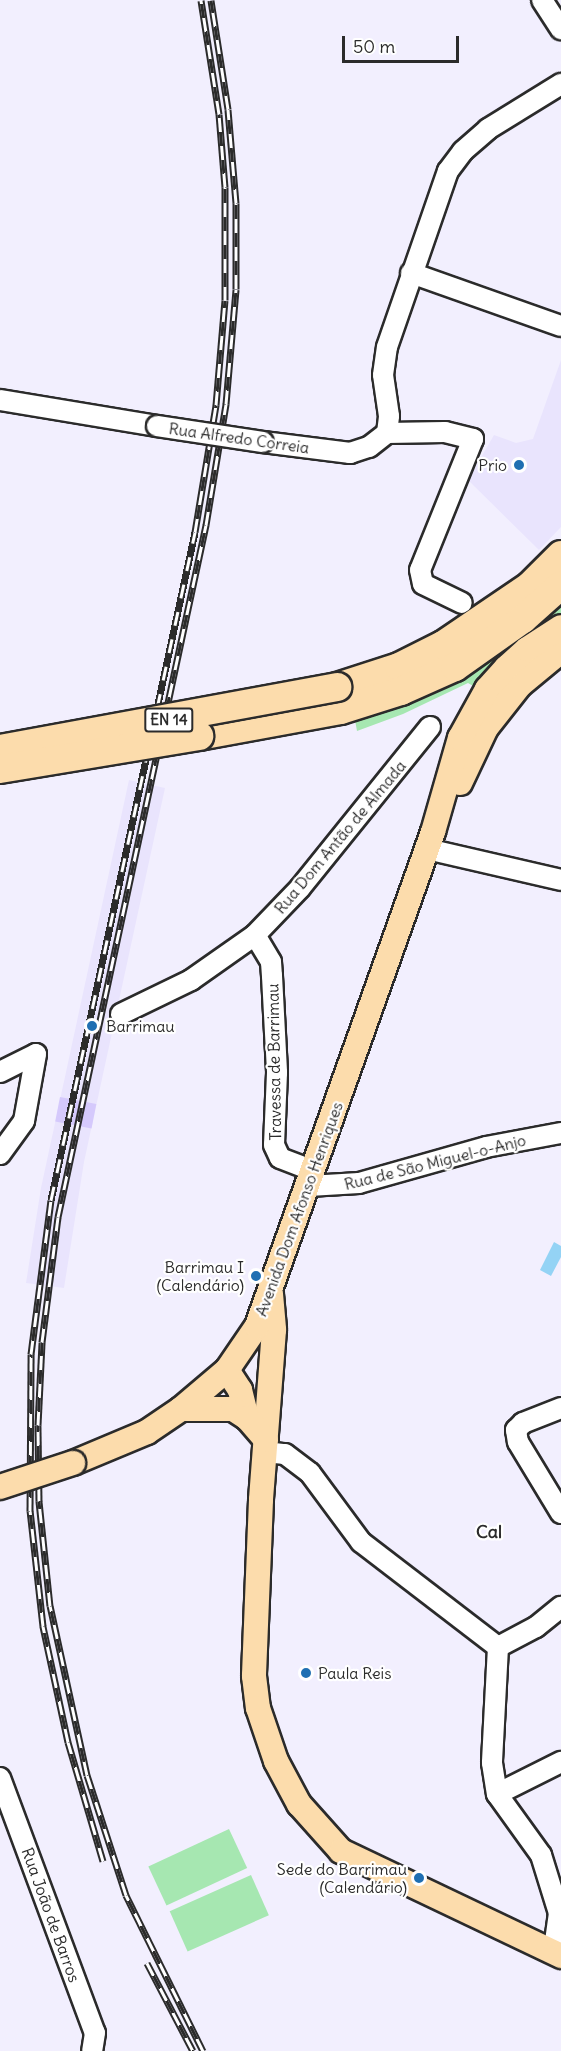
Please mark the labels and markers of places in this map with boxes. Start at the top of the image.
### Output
place label: Prio [478,455,507,475]
marker: Prio [512,458,526,472]
place label: Barrimau [106,1016,175,1036]
marker: Barrimau [83,1017,101,1035]
place label: Barrimau I (Calendário) [157,1257,244,1295]
marker: Barrimau I (Calendário) [249,1269,263,1283]
place label: Paula Reis [318,1663,391,1683]
marker: Paula Reis [299,1666,313,1680]
place label: Sede do Barrimau (Calendário) [277,1859,407,1897]
marker: Sede do Barrimau (Calendário) [412,1871,426,1885]

